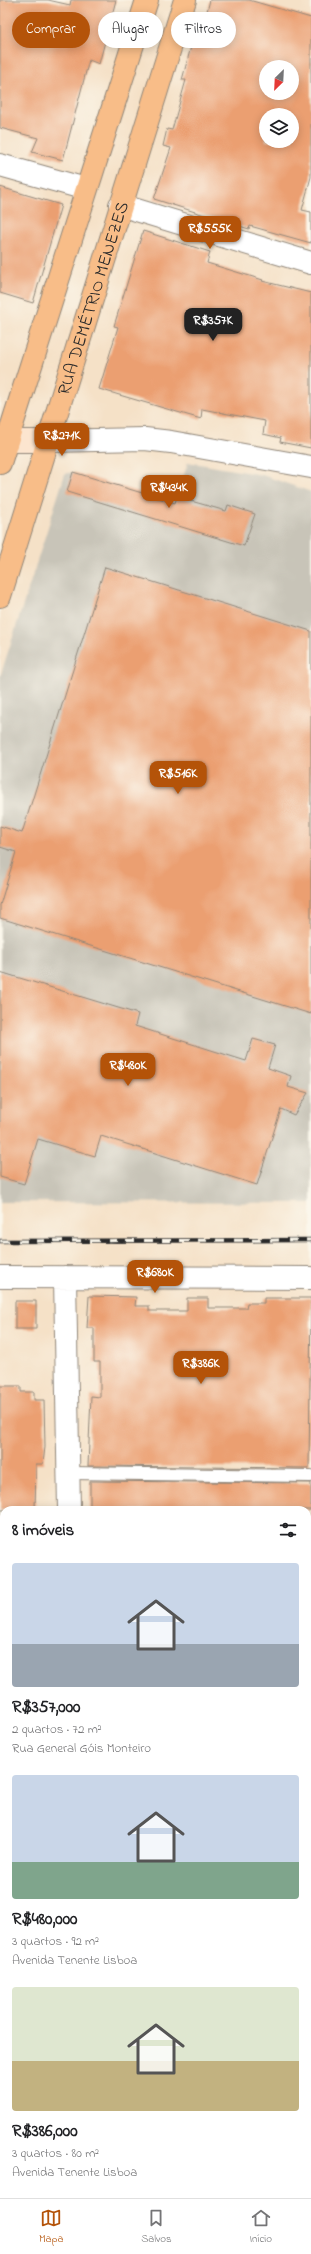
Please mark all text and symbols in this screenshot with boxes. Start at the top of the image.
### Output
chip: Comprar [12,12,90,48]
chip: Alugar [98,12,163,48]
chip: Filtros [171,12,236,48]
north arrow [259,60,299,100]
map controls [259,60,299,148]
button: layers [259,108,299,148]
street label: RUA DEMÉTRIO MENEZES [52,199,137,399]
pin: R$555K [177,216,243,250]
text: R$555K [188,219,232,238]
pin: R$357K [180,308,246,342]
text: R$357K [193,311,233,330]
pin: R$271K [29,423,95,457]
text: R$271K [43,426,81,445]
pin: R$434K [136,475,202,509]
text: R$434K [150,478,188,497]
pin: R$516K [145,761,211,795]
text: R$516K [159,764,197,783]
pin: R$480K [95,1053,161,1087]
text: R$480K [109,1056,147,1075]
pin: R$680K [122,1260,188,1294]
text: R$680K [136,1263,174,1282]
pin: R$386K [168,1351,234,1385]
text: R$386K [182,1354,220,1373]
text: 8 imóveis [12,1518,74,1543]
icon: filters [277,1519,299,1541]
icon: home [120,1589,192,1661]
text: R$357,000 [12,1695,80,1720]
text: 2 quartos · 72 m² [12,1720,102,1739]
text: Rua General Góis Monteiro [12,1739,151,1758]
icon: home [120,1801,192,1873]
text: R$480,000 [12,1907,77,1932]
text: 3 quartos · 92 m² [12,1932,99,1951]
text: Avenida Tenente Lisboa [12,1951,137,1970]
icon: home [120,2013,192,2085]
text: R$386,000 [12,2119,78,2144]
text: 3 quartos · 80 m² [12,2144,99,2163]
text: Avenida Tenente Lisboa [12,2163,137,2182]
tab: Mapa [39,2207,63,2247]
tab: Salvos [141,2207,172,2247]
tab: Início [250,2207,272,2247]

